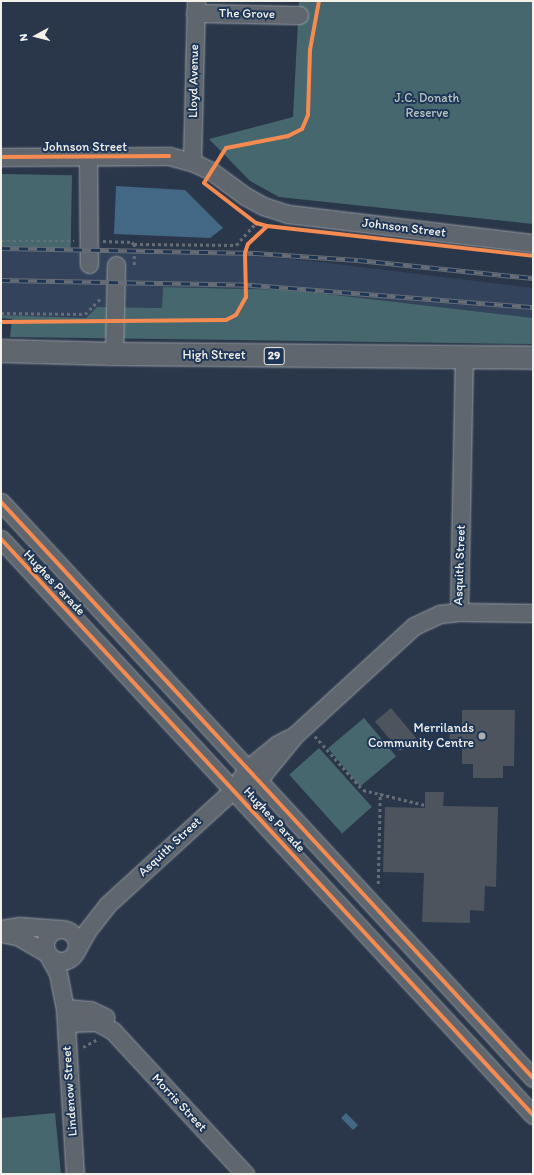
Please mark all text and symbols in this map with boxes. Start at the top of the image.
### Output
street label: The Grove [219,6,275,22]
north arrow [16,16,56,56]
text: N [17,33,30,42]
street label: Lloyd Avenue [186,44,202,118]
park label: J.C. Donath Reserve [395,91,459,122]
street label: Johnson Street [43,139,127,155]
street label: Johnson Street [361,215,447,241]
road number: 29 [263,346,285,366]
street label: High Street [183,347,245,363]
street label: Asquith Street [451,525,469,605]
street label: Hughes Parade [20,547,88,619]
place label: Merrilands Community Centre [368,721,474,752]
marker: Merrilands Community Centre [477,731,487,741]
street label: Hughes Parade [240,784,308,856]
street label: Asquith Street [135,814,205,880]
street label: Lindenow Street [59,1045,81,1137]
street label: Morris Street [148,1071,210,1135]

